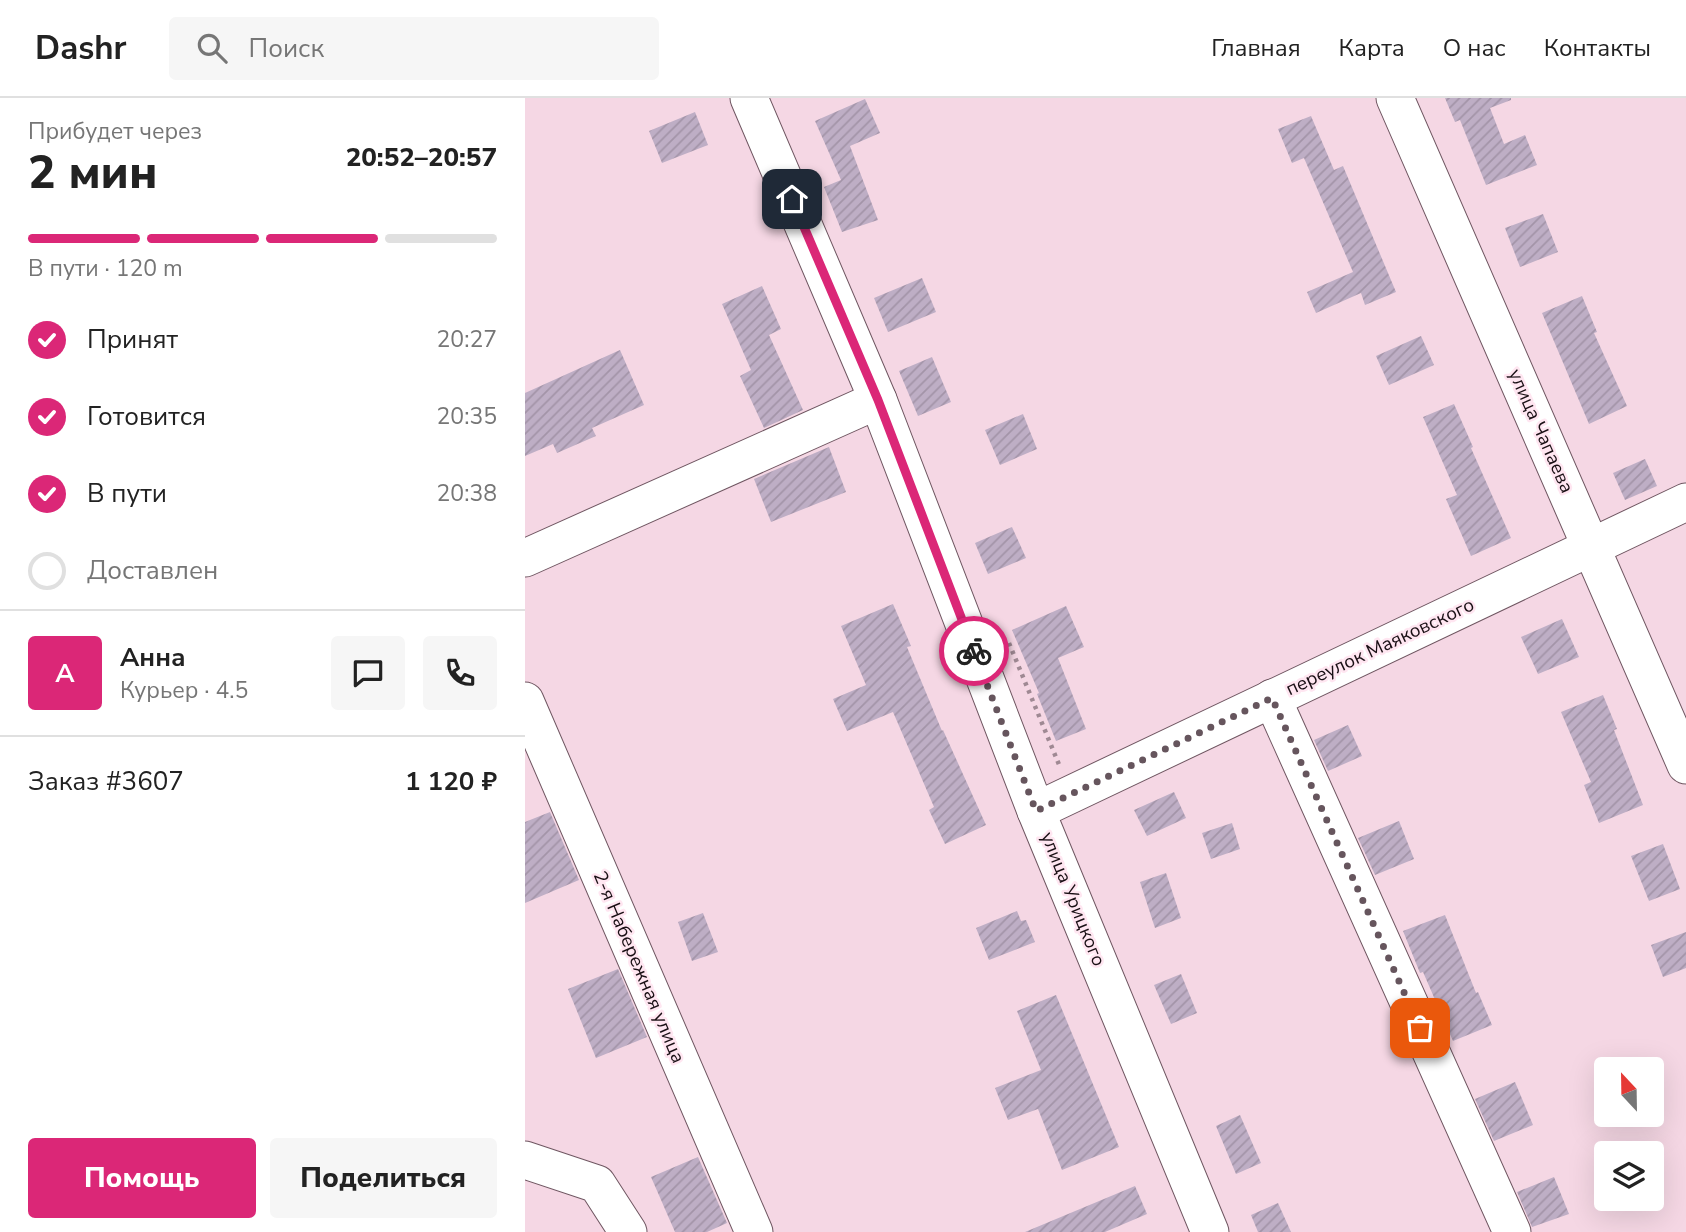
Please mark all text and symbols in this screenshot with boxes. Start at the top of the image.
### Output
search box [169,17,659,80]
text: Dashr [35,26,127,71]
icon: search [193,29,231,67]
text: Поиск [249,31,324,66]
text: Главная [1211,32,1301,64]
text: Карта [1339,32,1405,64]
text: О нас [1443,32,1506,64]
text: Контакты [1544,32,1651,64]
text: Прибудет через [28,116,202,147]
text: 20:52–20:57 [346,140,497,175]
text: 2 мин [28,141,157,204]
pin [762,169,822,229]
icon: home [773,180,811,218]
text: В пути · 120 m [28,253,183,284]
icon: check [28,321,66,359]
text: Принят [87,322,178,357]
text: 20:27 [437,324,497,355]
street label: улица Чапаева [1502,365,1580,497]
icon: check [28,398,66,436]
text: Готовится [87,399,206,434]
text: 20:35 [437,401,497,432]
icon: check [28,475,66,513]
text: В пути [87,476,167,511]
text: 20:38 [437,478,497,509]
text: Доставлен [87,553,218,588]
street label: переулок Маяковского [1281,592,1479,702]
courier [939,616,1009,686]
icon: bike [955,632,993,670]
button: chat [331,636,405,710]
button: phone [423,636,497,710]
text: Анна [120,640,186,675]
text: А [55,656,75,691]
text: Курьер · 4.5 [120,675,248,706]
text: Заказ #3607 [28,764,184,799]
text: 1 120 ₽ [405,764,497,799]
street label: улица Урицкого [1034,828,1112,970]
street label: 2-я Набережная улица [587,867,691,1067]
pin [1390,998,1450,1058]
icon: bag [1401,1009,1439,1047]
north arrow [1594,1057,1664,1127]
map controls [1594,1057,1664,1211]
button: Помощь [28,1138,256,1218]
button: Поделиться [270,1138,497,1218]
button: layers [1594,1141,1664,1211]

